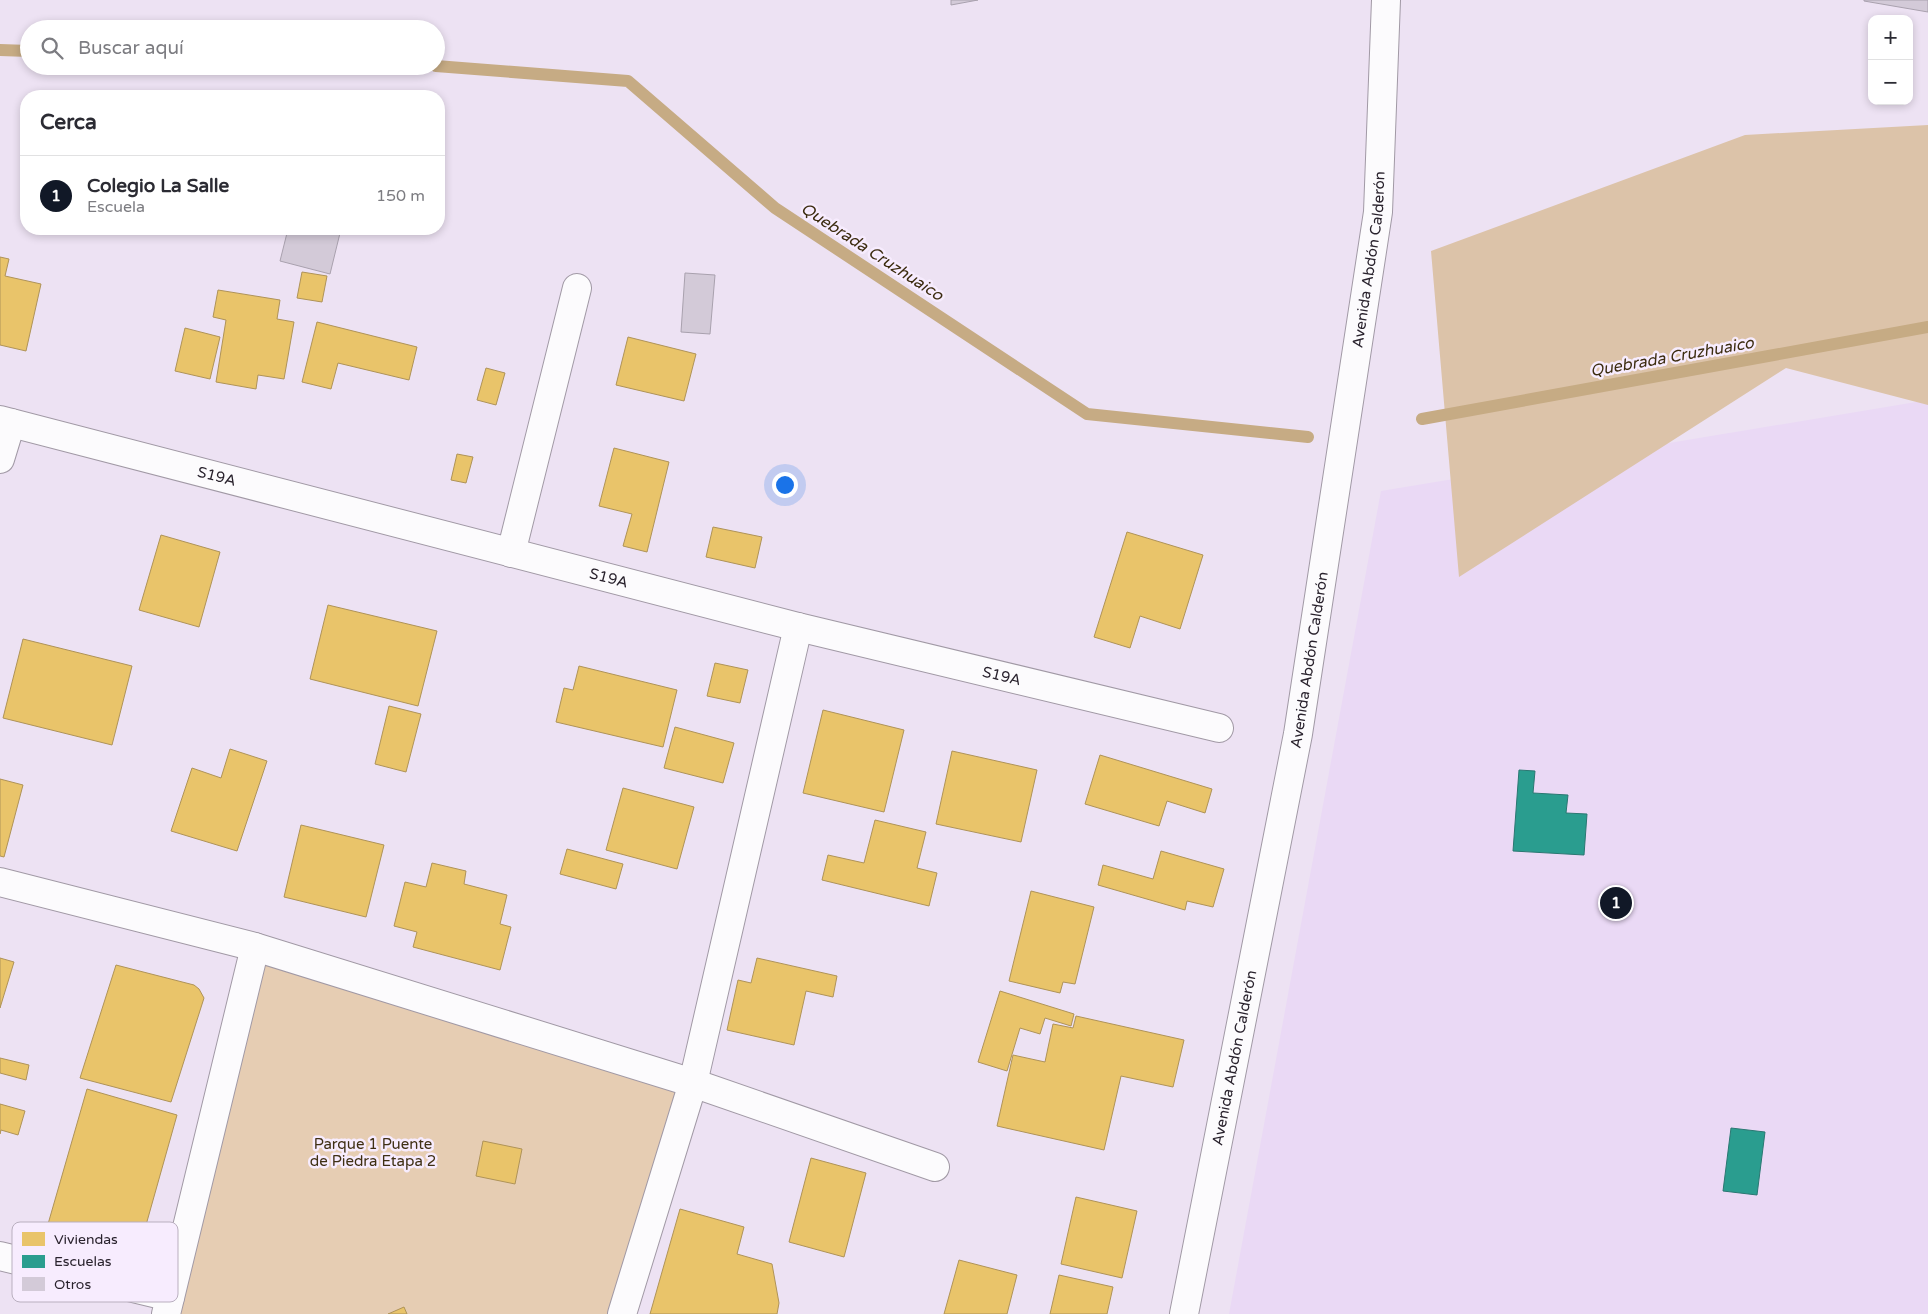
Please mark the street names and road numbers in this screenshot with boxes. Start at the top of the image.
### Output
street label: Avenida Abdón Calderón [1348,171,1389,349]
street label: S19A [196,463,238,490]
street label: S19A [588,564,630,592]
street label: Avenida Abdón Calderón [1286,570,1332,750]
street label: S19A [981,663,1023,689]
street label: Avenida Abdón Calderón [1208,969,1260,1147]

